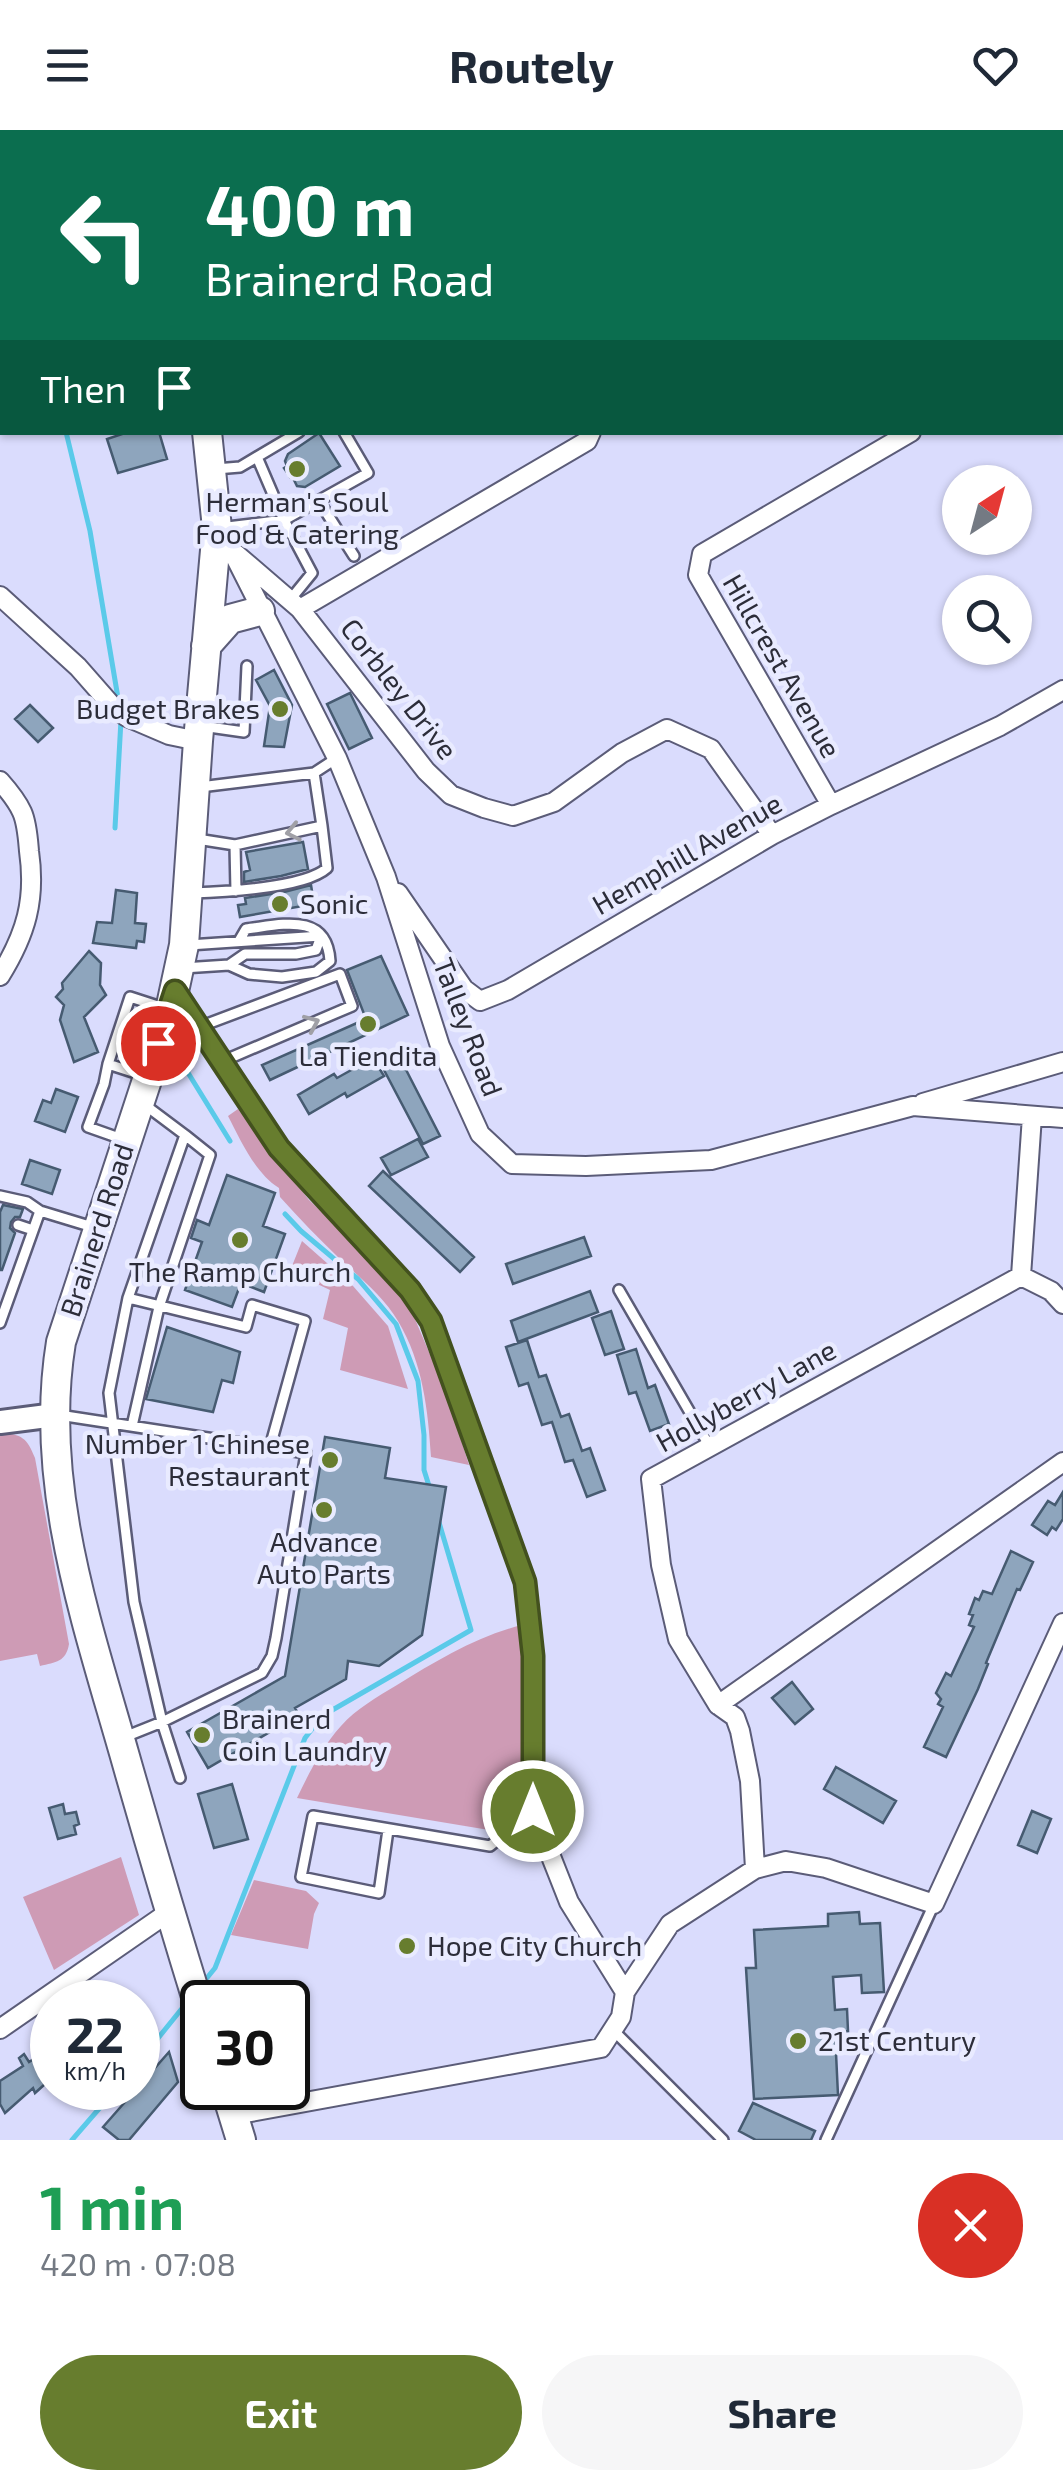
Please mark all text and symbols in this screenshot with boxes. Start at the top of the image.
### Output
icon: menu [40,38,95,93]
text: Routely [449,38,614,92]
icon: heart [968,38,1023,93]
text: 400 m [205,166,415,250]
icon: left [40,170,170,300]
text: Brainerd Road [205,251,494,305]
icon: arrive [147,360,202,415]
text: Then [40,365,127,411]
marker: Herman's Soul Food & Catering [286,458,308,480]
north arrow [942,465,1032,555]
map controls [942,465,1032,665]
place label: Herman's Soul Food & Catering [195,484,399,550]
street label: Hillcrest Avenue [717,568,849,763]
button: search [942,575,1032,665]
street label: Corbley Drive [334,611,465,766]
place label: Budget Brakes [76,691,260,725]
marker: Budget Brakes [269,698,291,720]
street label: Hemphill Avenue [586,785,787,921]
one-way arrow [285,820,302,841]
place label: Sonic [300,886,369,920]
marker: Sonic [269,893,291,915]
street label: Talley Road [427,953,511,1101]
pin [116,1001,201,1086]
marker: La Tiendita [357,1013,379,1035]
one-way arrow [302,1015,320,1035]
icon: arrive [131,1016,186,1071]
place label: La Tiendita [299,1038,437,1072]
street label: Brainerd Road [52,1139,140,1321]
marker: The Ramp Church [229,1229,251,1251]
place label: The Ramp Church [129,1254,351,1288]
street label: Hollyberry Lane [650,1332,841,1459]
place label: Number 1 Chinese Restaurant [85,1426,310,1492]
marker: Number 1 Chinese Restaurant [319,1449,341,1471]
marker: Advance Auto Parts [313,1499,335,1521]
place label: Advance Auto Parts [257,1524,391,1590]
place label: Brainerd Coin Laundry [222,1701,388,1767]
marker: Brainerd Coin Laundry [191,1724,213,1746]
position arrow [481,1759,585,1863]
place label: Hope City Church [427,1928,642,1962]
marker: Hope City Church [396,1935,418,1957]
speed limit sign: 30 [180,1980,310,2110]
text: 22 [66,2003,124,2063]
place label: 21st Century [818,2023,976,2057]
marker: 21st Century [787,2030,809,2052]
text: km/h [64,2055,126,2085]
text: 1 min [40,2170,184,2242]
button: close [918,2173,1023,2278]
text: 420 m · 07:08 [40,2244,236,2282]
button: Exit [40,2355,522,2470]
button: Share [542,2355,1023,2470]

